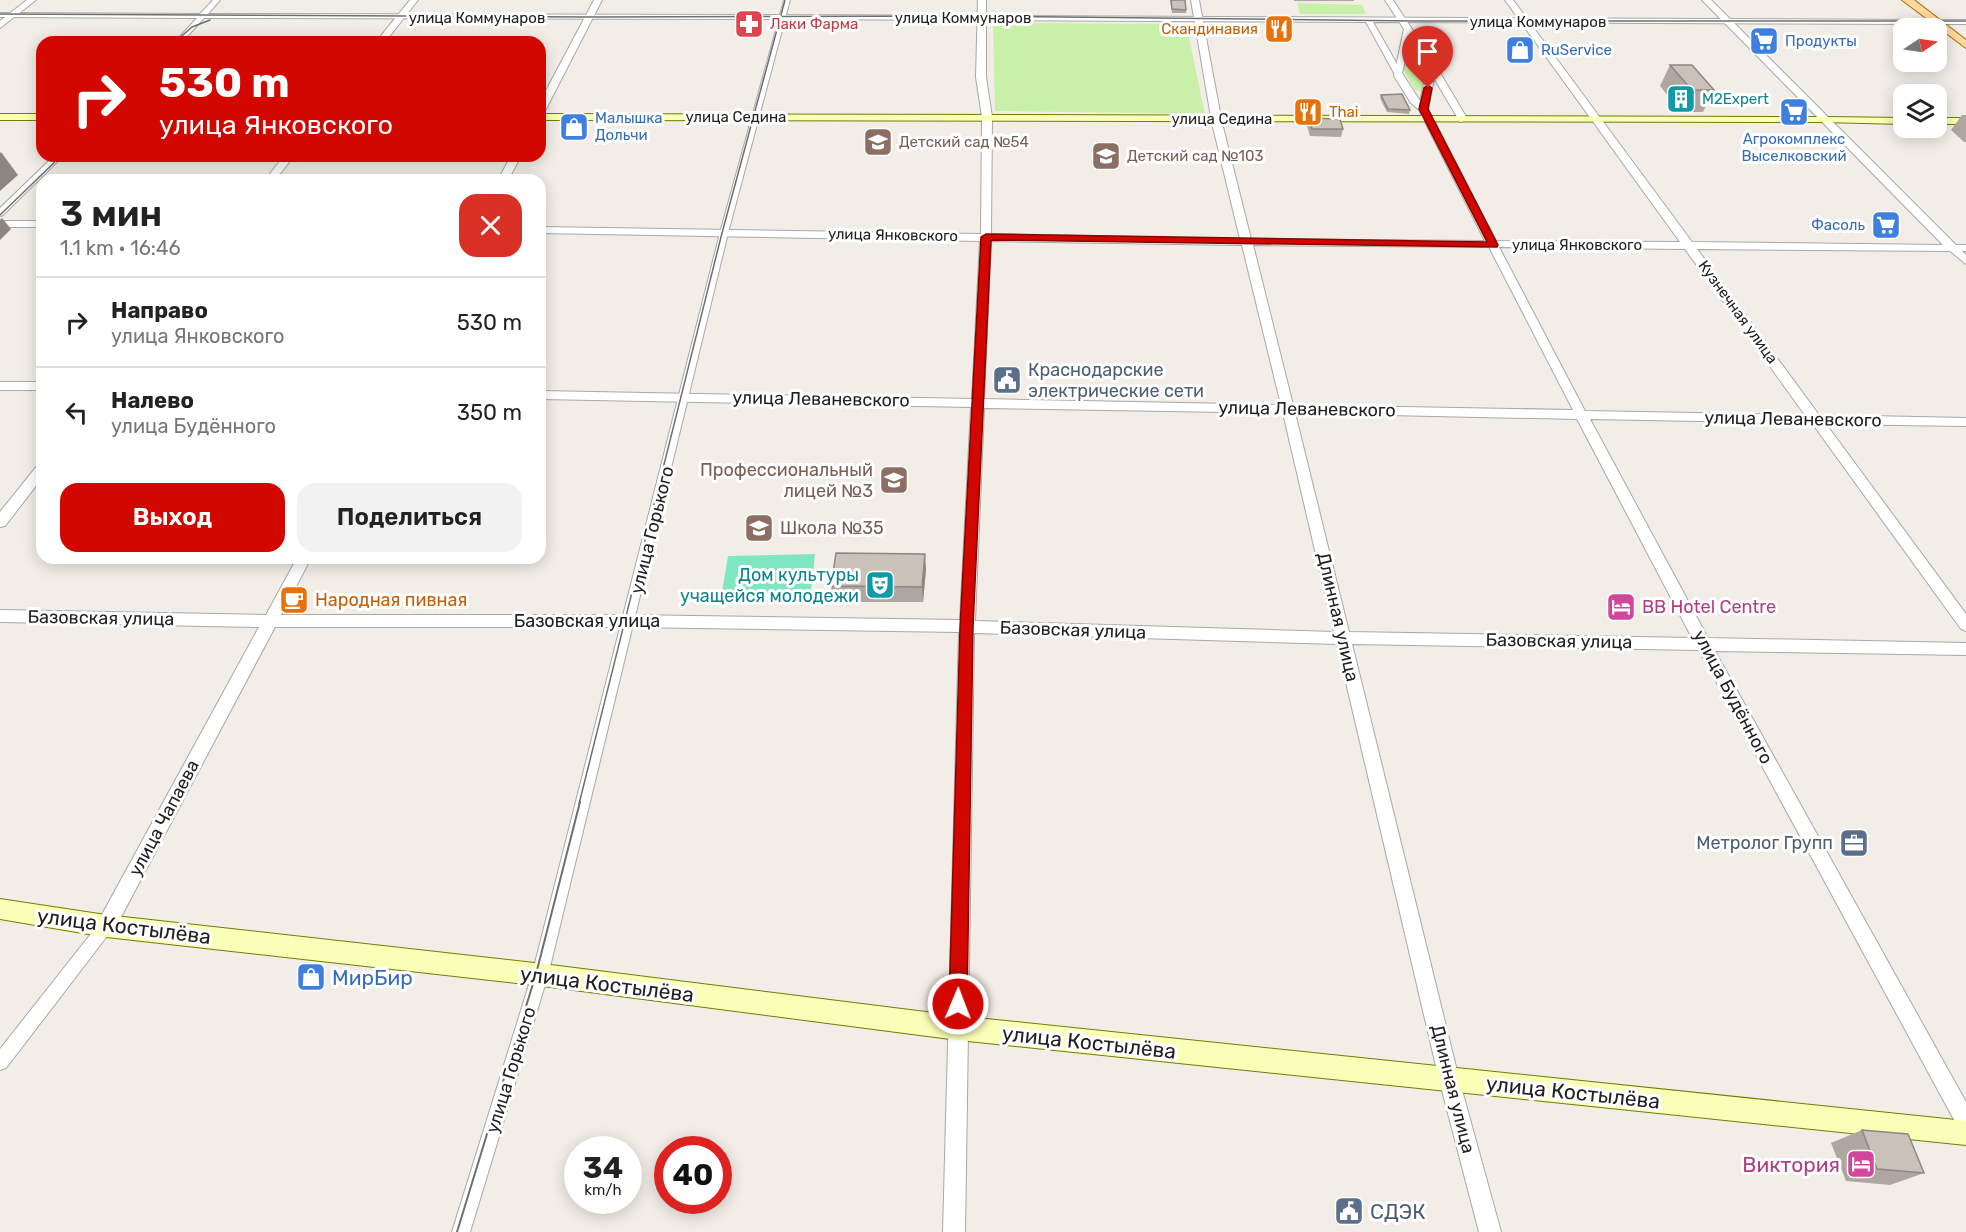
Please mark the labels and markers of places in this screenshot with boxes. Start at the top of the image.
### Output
pharmacy icon: Лаки Фарма [733,8,765,40]
restaurant icon: Скандинавия [1263,13,1295,45]
place label: Лаки Фарма [770,15,858,33]
place label: Скандинавия [1161,20,1258,38]
supermarket icon: Продукты [1748,25,1780,57]
pin [1402,26,1453,88]
place label: Продукты [1785,32,1857,50]
shop icon: RuService [1504,34,1536,66]
place label: RuService [1541,41,1612,59]
building icon: M2Expert [1665,83,1697,115]
place label: M2Expert [1702,90,1769,108]
restaurant icon: Thai [1292,96,1324,128]
supermarket icon: Агрокомплекс Выселковский [1778,96,1810,128]
place label: Thai [1329,103,1358,121]
place label: Малышка Дольчи [595,109,663,144]
shop icon: Малышка Дольчи [558,111,590,143]
school or university icon: Детский сад №54 [862,126,894,158]
place label: Агрокомплекс Выселковский [1741,130,1847,165]
place label: Детский сад №54 [899,133,1029,151]
school or university icon: Детский сад №103 [1090,140,1122,172]
place label: Детский сад №103 [1127,147,1264,165]
supermarket icon: Фасоль [1870,209,1902,241]
place label: Фасоль [1811,216,1865,234]
place label: Краснодарские электрические сети [1028,359,1204,402]
public building icon: Краснодарские электрические сети [991,364,1023,396]
place label: Профессиональный лицей №3 [700,459,873,502]
school or university icon: Профессиональный лицей №3 [878,464,910,496]
school or university icon: Школа №35 [743,512,775,544]
place label: Школа №35 [780,517,884,539]
place label: Дом культуры учащейся молодежи [680,564,859,607]
theatre icon: Дом культуры учащейся молодежи [864,569,896,601]
cafe icon: Народная пивная [278,584,310,616]
place label: Народная пивная [315,589,467,611]
hotel icon: BB Hotel Centre [1605,591,1637,623]
place label: BB Hotel Centre [1642,596,1776,618]
office icon: Метролог Групп [1838,827,1870,859]
place label: Метролог Групп [1696,832,1833,854]
shop icon: МирБир [295,961,327,993]
place label: МирБир [332,965,413,990]
hotel icon: Виктория [1845,1148,1877,1180]
place label: Виктория [1742,1152,1840,1177]
public building icon: СДЭК [1333,1195,1365,1227]
place label: СДЭК [1370,1199,1426,1224]

